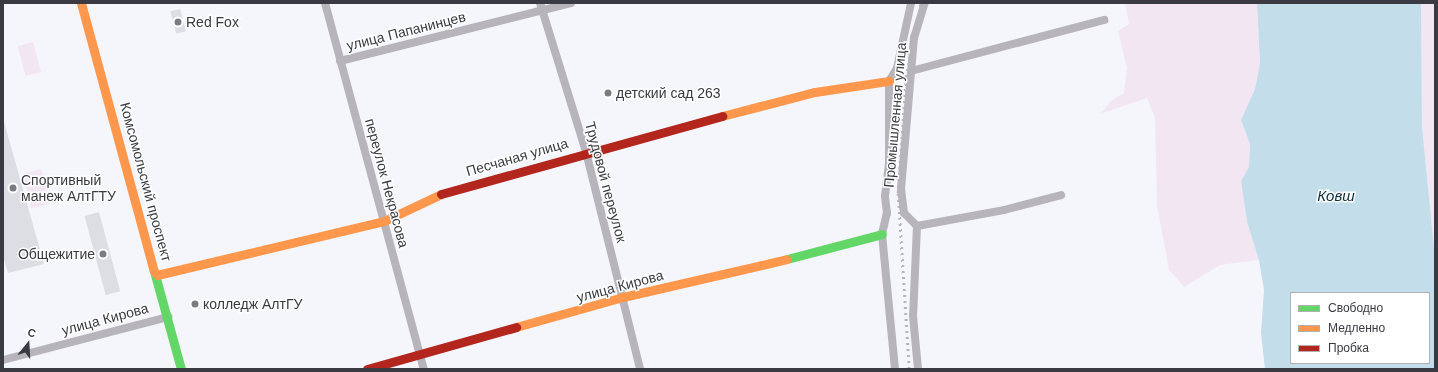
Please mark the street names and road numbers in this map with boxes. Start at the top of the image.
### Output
street label: улица Папанинцев [345,8,467,54]
street label: Промышленная улица [880,42,910,188]
street label: Комсомольский проспект [117,101,175,263]
street label: переулок Некрасова [362,116,412,250]
street label: Трудовой переулок [582,120,630,244]
street label: Песчаная улица [464,134,570,180]
street label: улица Кирова [575,266,665,306]
street label: улица Кирова [60,299,150,339]

